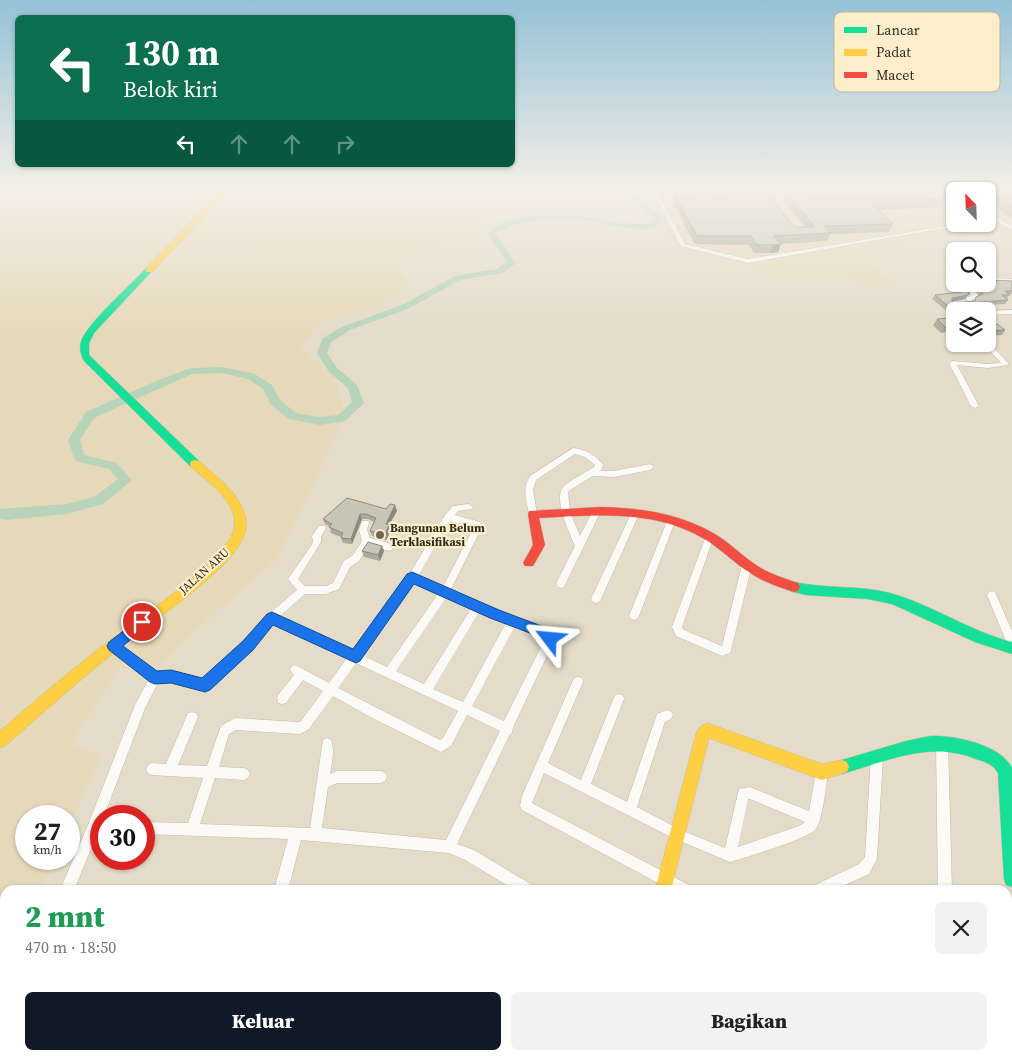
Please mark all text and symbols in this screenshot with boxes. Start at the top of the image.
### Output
legend [834,12,1000,92]
text: Lancar [876,20,920,40]
text: 130 m [123,29,219,77]
icon: left [40,35,105,100]
text: Padat [876,42,911,62]
text: Macet [876,65,914,85]
text: Belok kiri [123,74,218,104]
icon: left [172,130,200,158]
icon: ahead [225,130,253,158]
icon: ahead [278,130,306,158]
icon: right [331,130,359,158]
north arrow [946,182,996,232]
map controls [946,182,996,352]
button: search [946,242,996,292]
button: layers [946,302,996,352]
place label: Bangunan Belum Terklasifikasi [390,520,485,550]
marker: Bangunan Belum Terklasifikasi [374,529,386,541]
street label: JALAN ARU [175,544,233,599]
pin [121,601,163,643]
icon: arrive [128,608,156,636]
position arrow [523,612,575,664]
speed limit sign: 30 [90,805,155,870]
text: 27 [34,814,61,848]
text: km/h [33,842,62,858]
text: 2 mnt [25,896,104,937]
button: close [935,902,987,954]
text: 470 m · 18:50 [25,936,116,958]
button: Keluar [25,992,501,1050]
button: Bagikan [511,992,987,1050]

